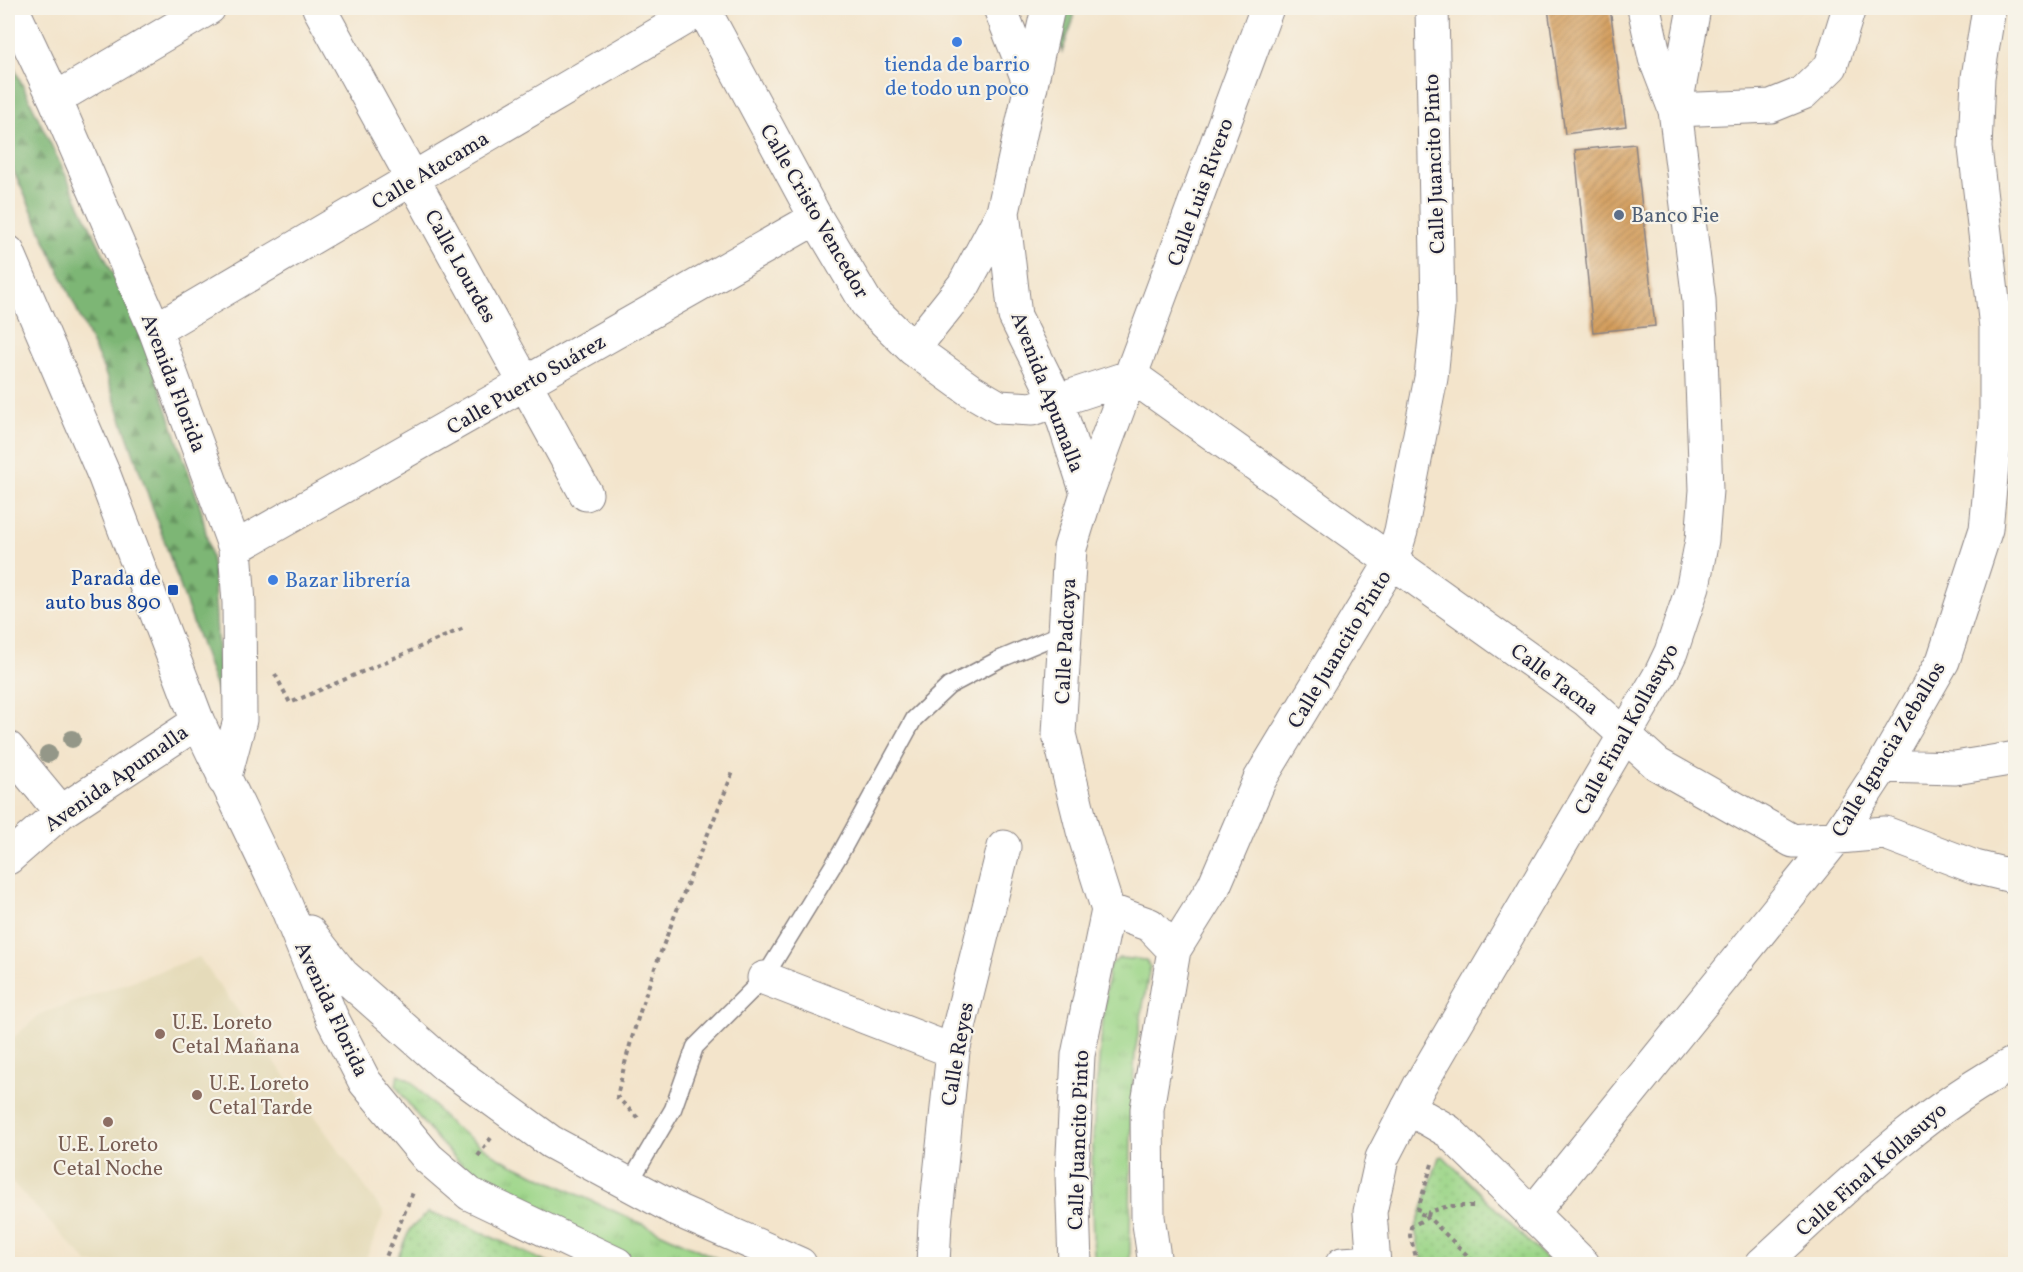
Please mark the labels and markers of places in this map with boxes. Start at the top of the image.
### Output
marker: tienda de barrio de todo un poco [950,35,964,49]
place label: tienda de barrio de todo un poco [884,51,1030,104]
place label: Banco Fie [1631,202,1719,231]
marker: Banco Fie [1612,208,1626,222]
place label: Parada de auto bus 890 [45,565,161,618]
place label: Bazar librería [285,567,411,596]
marker: Bazar librería [266,573,280,587]
marker: Parada de auto bus 890 [166,583,180,597]
place label: U.E. Loreto Cetal Mañana [172,1009,300,1062]
marker: U.E. Loreto Cetal Mañana [153,1027,167,1041]
place label: U.E. Loreto Cetal Tarde [209,1070,312,1123]
marker: U.E. Loreto Cetal Tarde [190,1088,204,1102]
marker: U.E. Loreto Cetal Noche [101,1115,115,1129]
place label: U.E. Loreto Cetal Noche [53,1131,163,1184]

